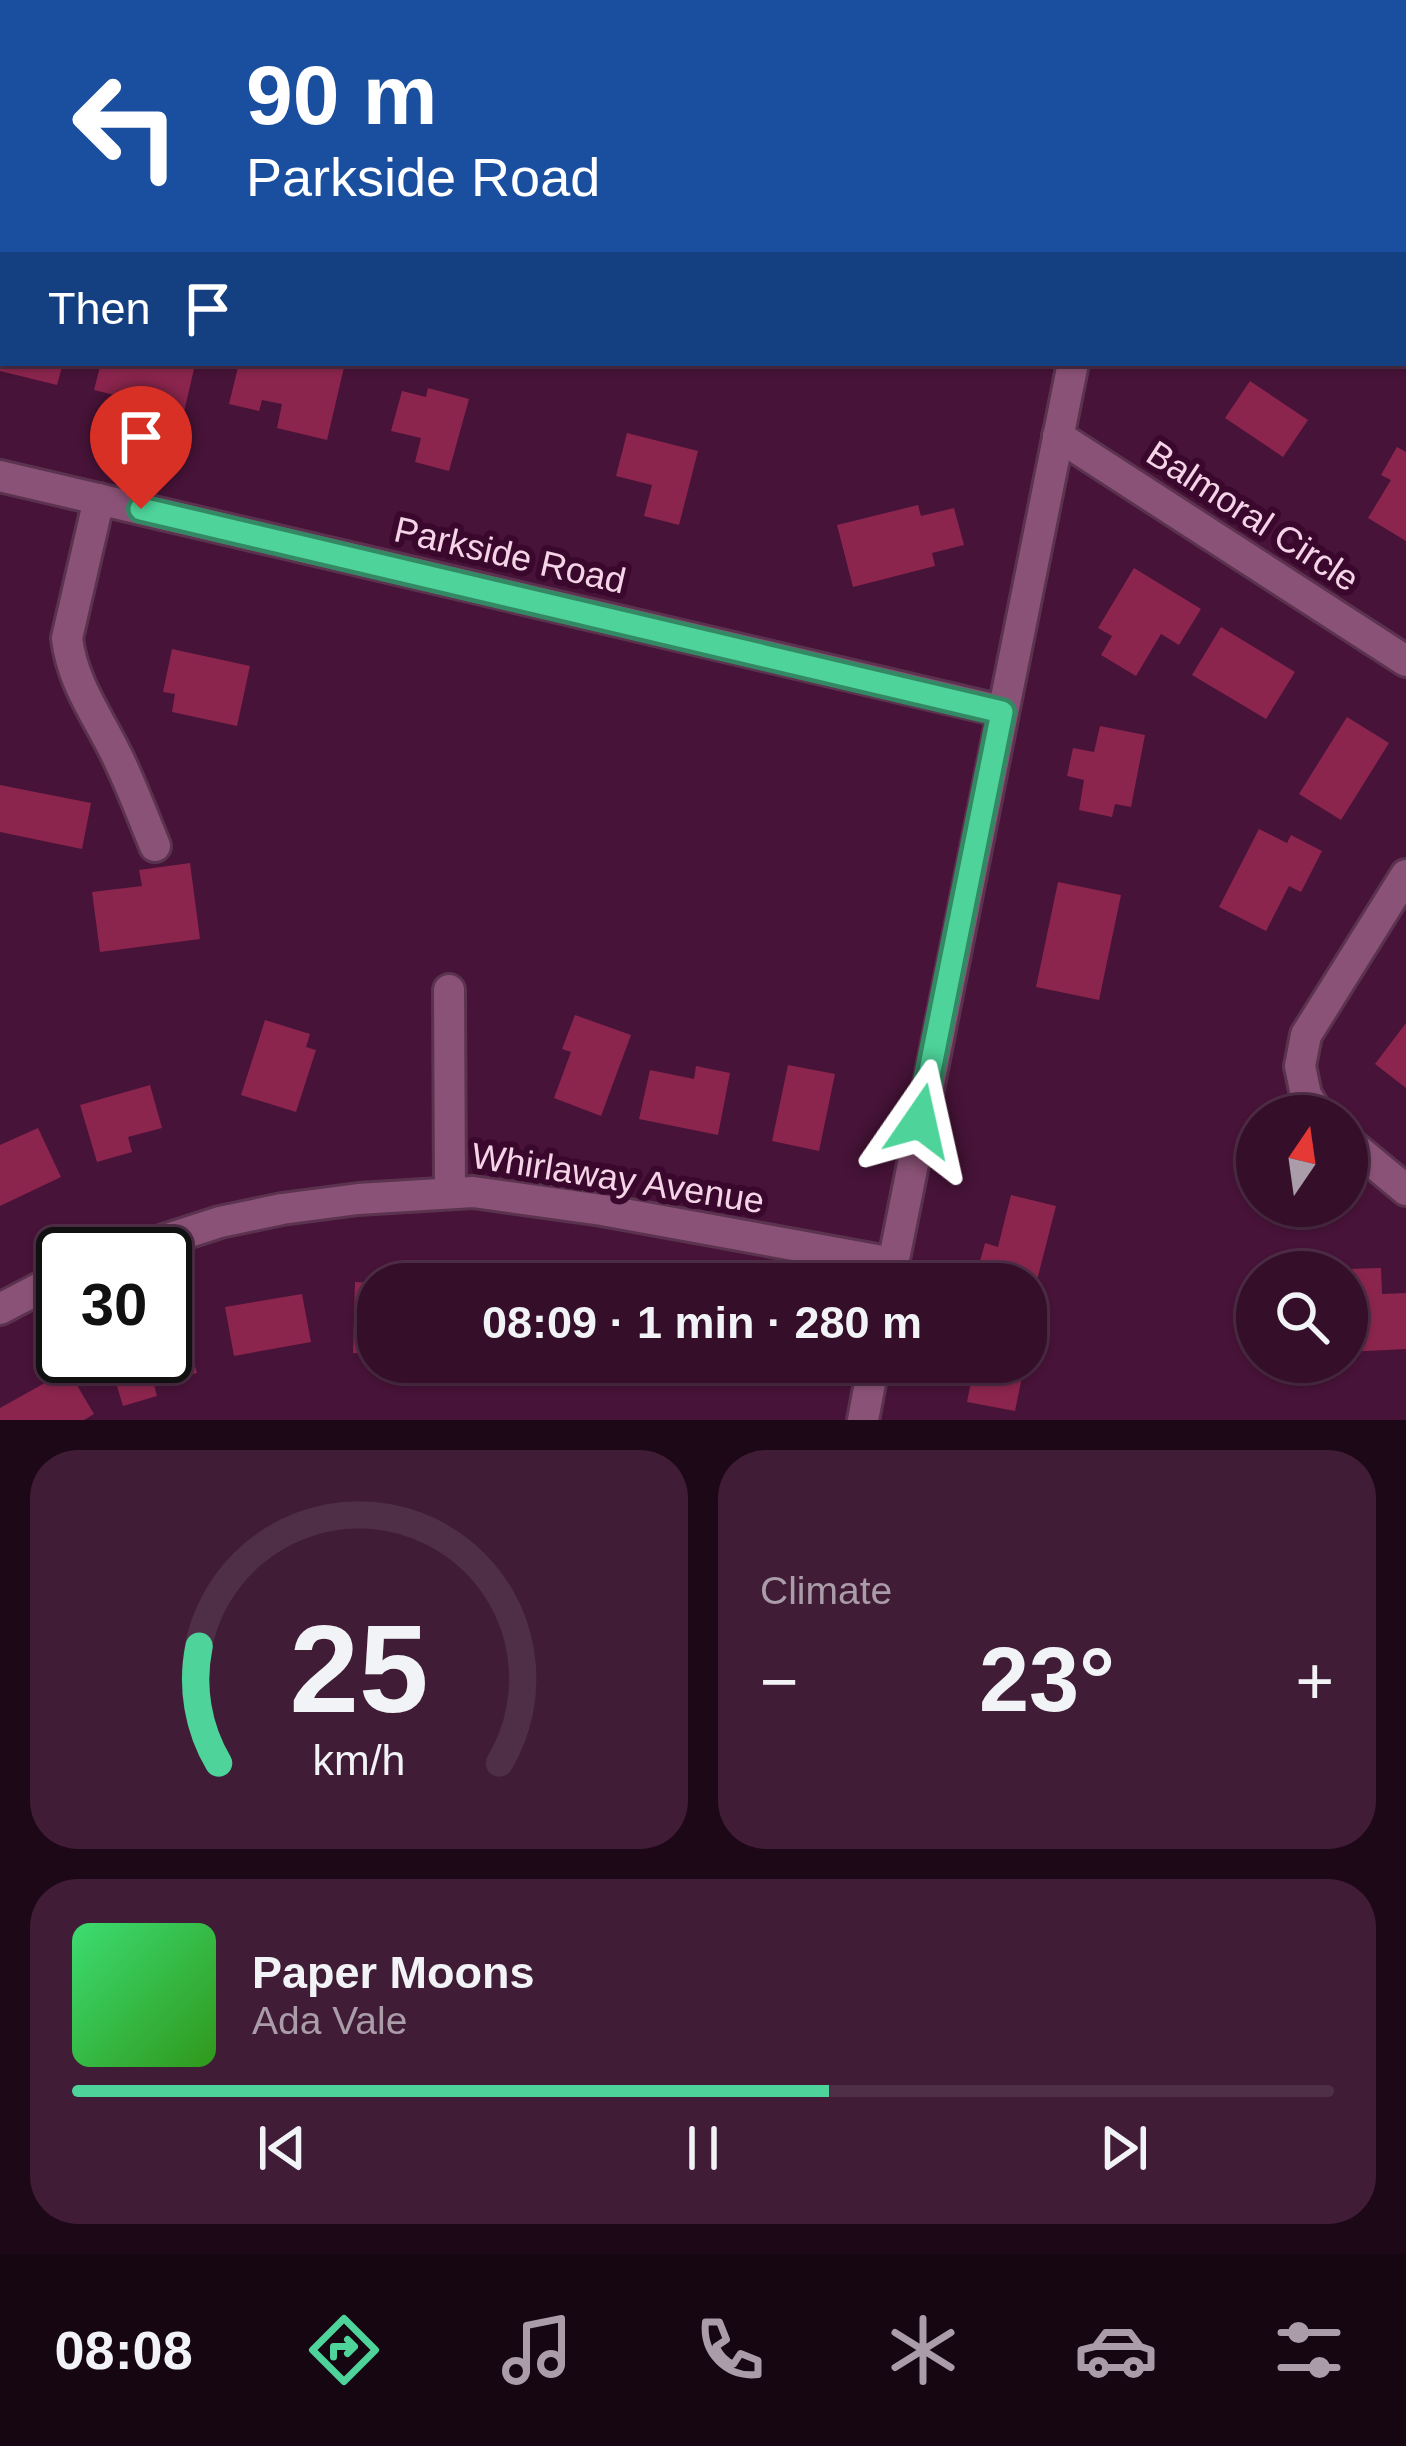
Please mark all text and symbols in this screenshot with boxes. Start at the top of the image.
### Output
icon: left [48,48,204,204]
text: 90 m [246,48,437,142]
text: Parkside Road [246,147,600,207]
icon: arrive [175,276,241,342]
text: Then [48,283,151,334]
pin [90,386,192,509]
icon: arrive [108,404,174,470]
street label: Balmoral Circle [1139,432,1367,600]
street label: Parkside Road [390,508,630,602]
position arrow [857,1058,983,1184]
north arrow [1236,1095,1368,1227]
map controls [1236,1095,1368,1383]
street label: Whirlaway Avenue [469,1135,767,1221]
speed limit sign: 30 [36,1227,192,1383]
button: search [1236,1251,1368,1383]
text: 08:09 · 1 min · 280 m [482,1297,922,1348]
text: Climate [760,1569,892,1612]
text: 25 [290,1599,428,1738]
text: 23° [979,1630,1115,1730]
text: − [760,1644,799,1718]
text: + [1295,1644,1334,1718]
text: km/h [313,1735,405,1783]
text: Paper Moons [252,1947,535,1998]
text: Ada Vale [252,1999,407,2042]
icon: previous [249,2115,315,2181]
icon: pause [670,2115,736,2181]
icon: next [1091,2115,1157,2181]
icon: directions [302,2308,386,2392]
icon: music [495,2308,579,2392]
icon: phone [688,2308,772,2392]
icon: climate [881,2308,965,2392]
icon: car [1074,2308,1158,2392]
icon: filters [1267,2308,1351,2392]
text: 08:08 [55,2320,193,2380]

